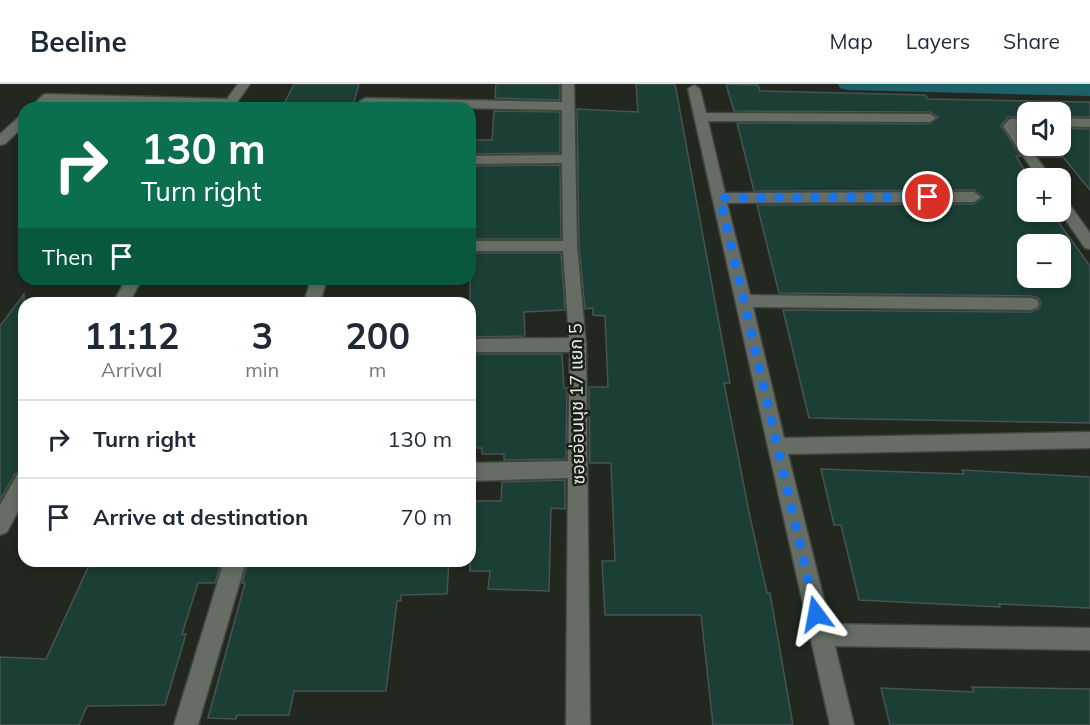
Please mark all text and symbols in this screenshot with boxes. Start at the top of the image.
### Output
text: Beeline [30,24,127,59]
text: Map [830,28,873,54]
text: Layers [906,28,970,54]
text: Share [1003,28,1060,54]
map controls [1017,102,1071,288]
button: sound [1017,102,1071,156]
text: 130 m [141,122,266,175]
icon: right [42,126,120,204]
button: + [1017,168,1071,222]
pin [902,171,953,222]
text: Turn right [141,174,261,208]
icon: arrive [911,180,944,213]
button: − [1017,234,1071,288]
icon: arrive [105,240,138,273]
text: Then [42,243,93,271]
text: 11:12 [84,313,179,358]
text: 3 [251,313,273,358]
text: 200 [345,313,410,358]
street label: ซอยอ่อนนุช 17 แยก 5 [564,323,589,485]
text: Arrival [101,357,162,382]
text: min [245,357,279,382]
text: m [369,357,386,382]
icon: right [42,423,75,456]
text: Turn right [93,425,196,453]
text: 130 m [387,425,452,453]
icon: arrive [42,501,75,534]
text: Arrive at destination [93,503,308,531]
text: 70 m [401,503,452,531]
position arrow [784,582,848,646]

